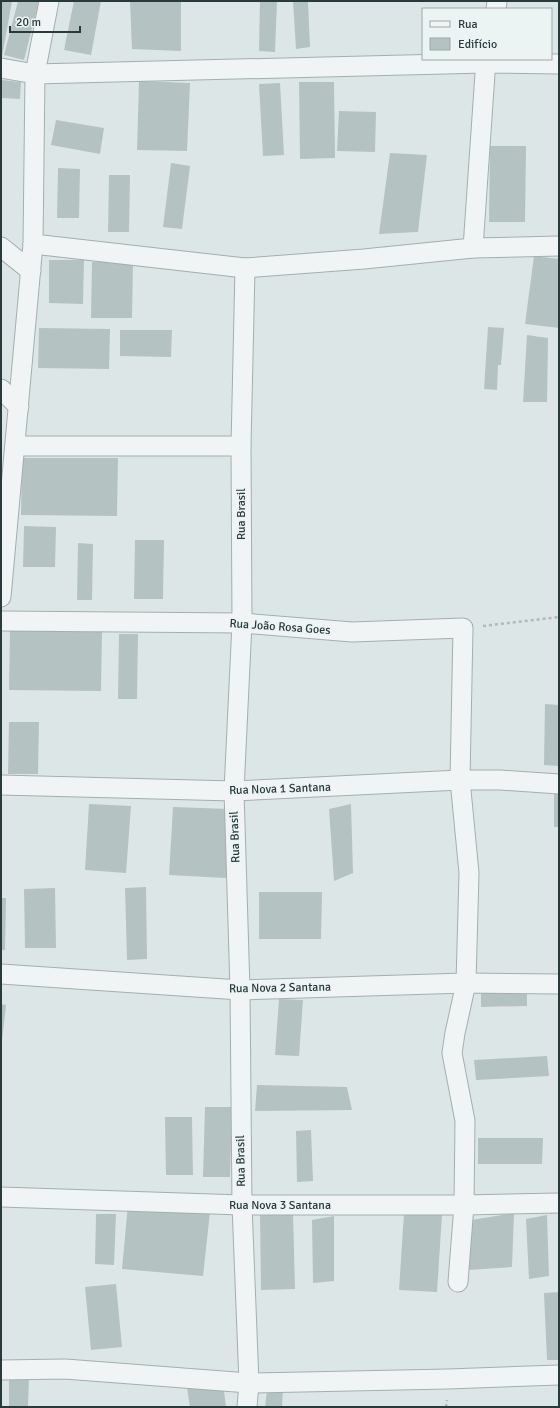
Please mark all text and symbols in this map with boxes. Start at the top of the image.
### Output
scale bar [10,8,80,34]
legend [422,8,552,60]
text: 20 m [16,15,41,30]
text: Rua [458,17,478,32]
text: Edifício [458,37,497,52]
street label: Rua Brasil [234,488,249,540]
street label: Rua João Rosa Goes [229,616,331,638]
street label: Rua Nova 1 Santana [229,780,331,798]
street label: Rua Brasil [227,810,243,863]
street label: Rua Nova 2 Santana [229,980,331,996]
street label: Rua Brasil [233,1135,249,1187]
street label: Rua Nova 3 Santana [229,1198,331,1213]

